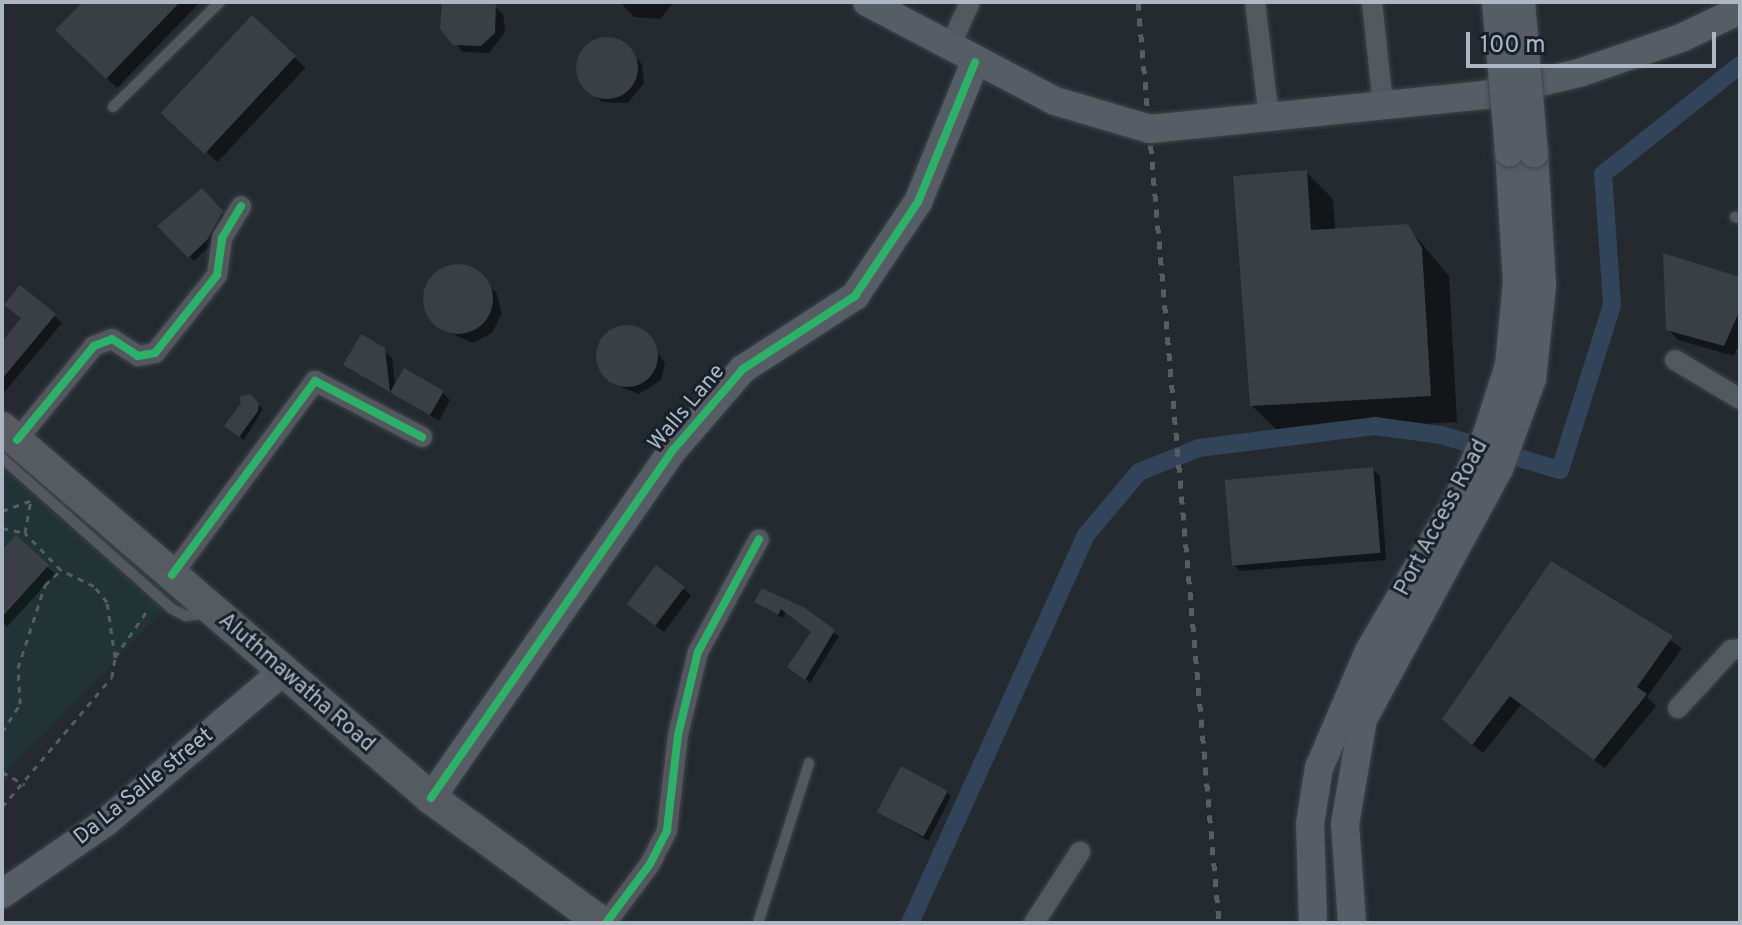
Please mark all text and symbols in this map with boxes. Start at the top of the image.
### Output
scale bar [1470,16,1720,66]
text: 100 m [1480,31,1546,61]
street label: Walls Lane [643,359,731,457]
street label: Port Access Road [1390,435,1494,601]
street label: Aluthmawatha Road [212,608,380,758]
street label: Da La Salle street [69,723,219,851]

